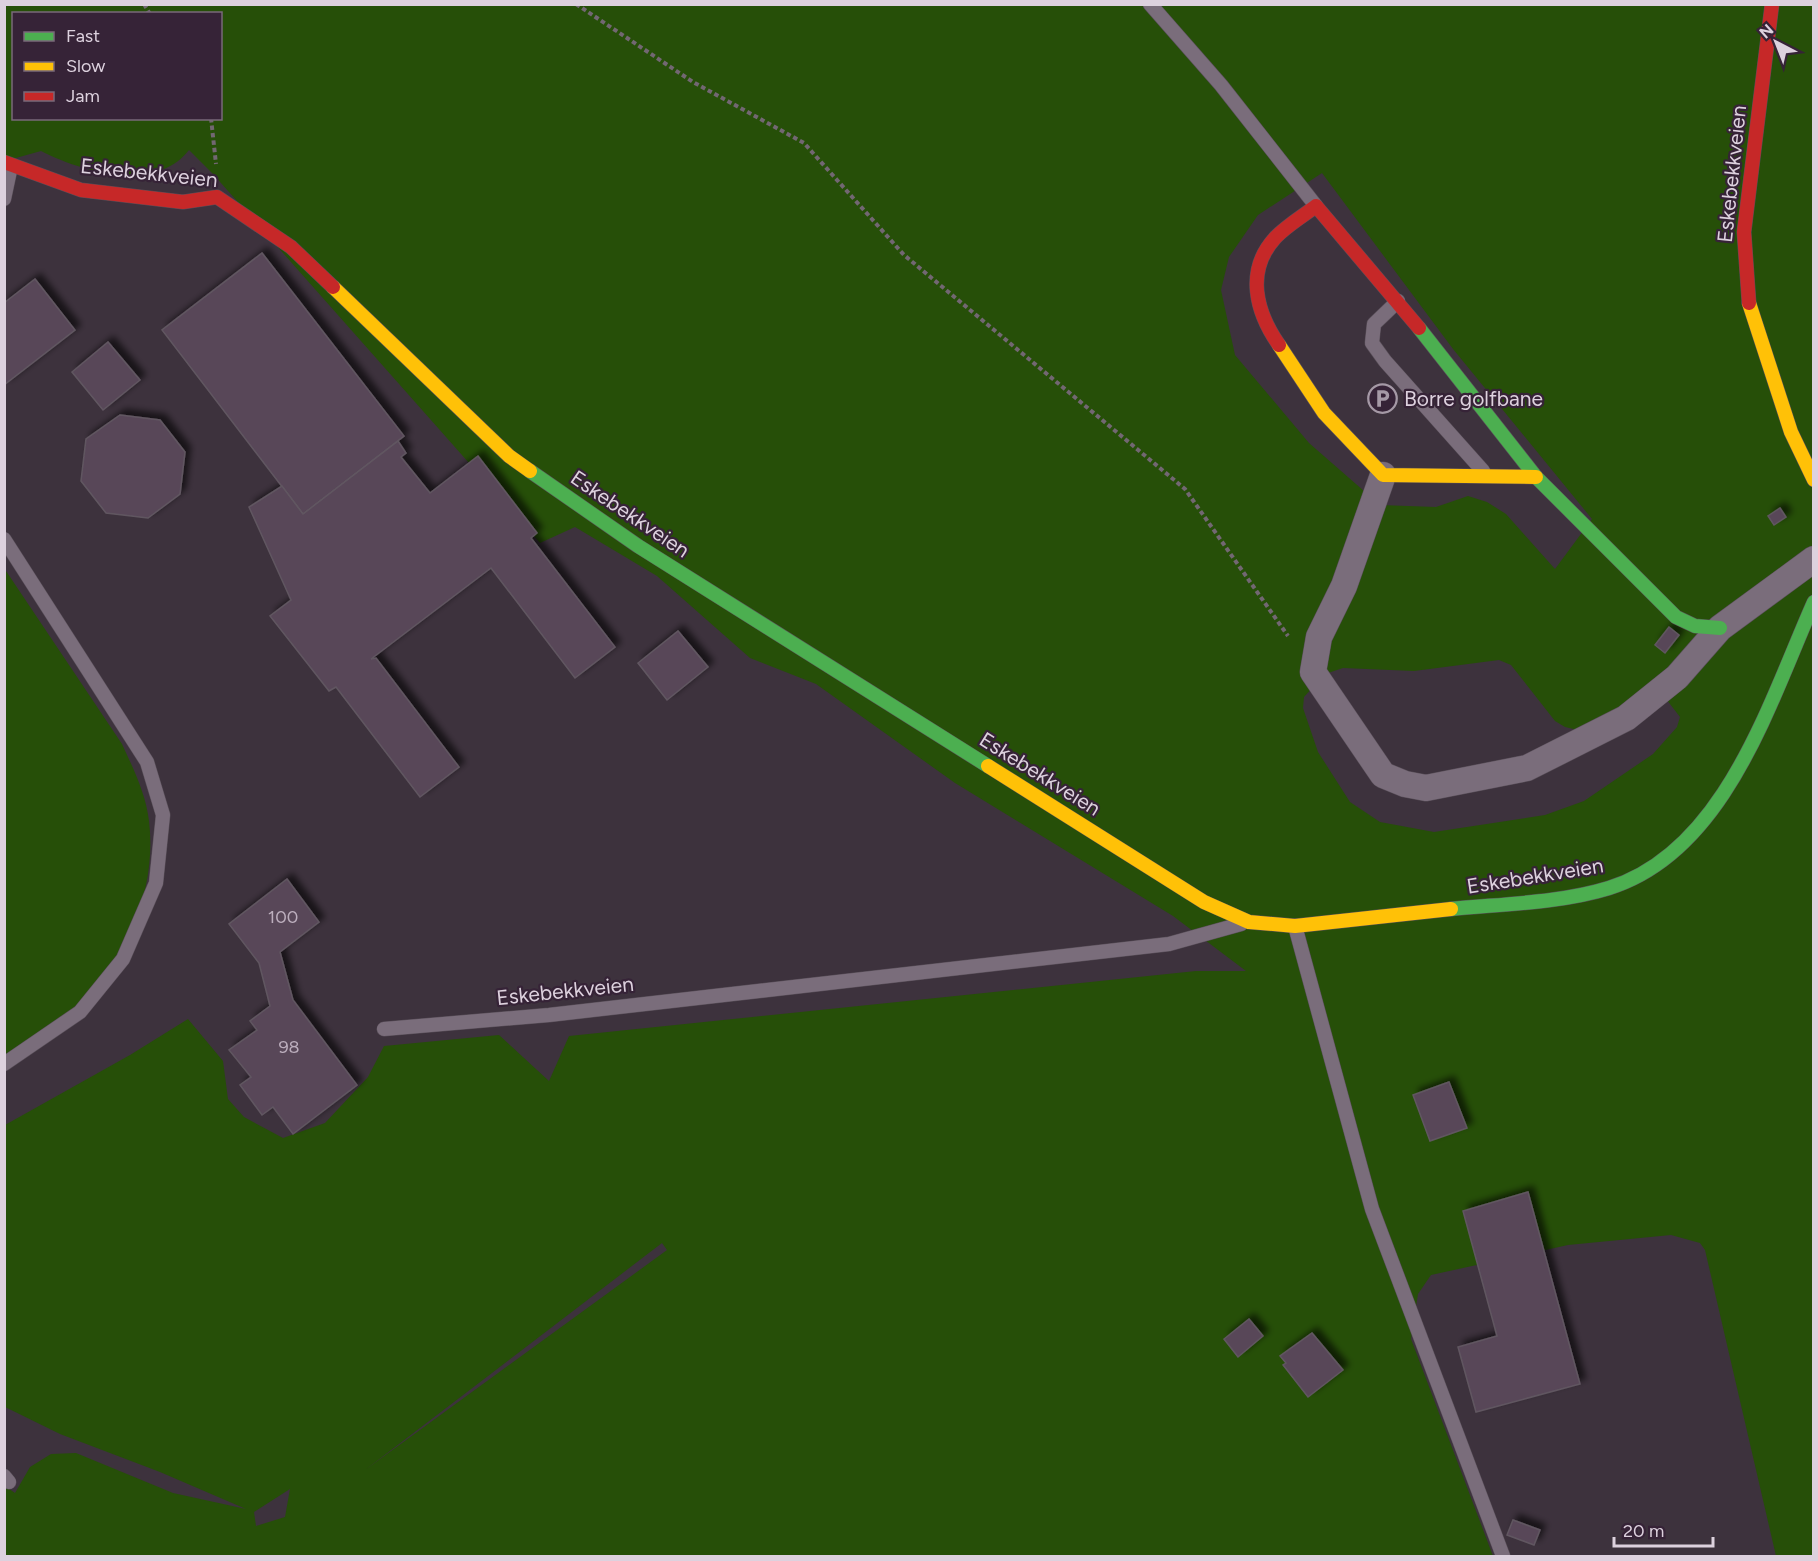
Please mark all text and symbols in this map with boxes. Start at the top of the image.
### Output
legend [12,12,222,120]
north arrow [1746,12,1806,72]
text: N [1755,20,1777,42]
text: Fast [66,25,100,47]
text: Slow [66,55,105,77]
text: Jam [66,85,100,107]
street label: Eskebekkveien [1712,104,1751,244]
street label: Eskebekkveien [79,153,219,192]
parking icon: Borre golfbane [1367,383,1399,415]
place label: Borre golfbane [1404,386,1543,411]
street label: Eskebekkveien [566,465,694,563]
street label: Eskebekkveien [975,726,1105,821]
street label: Eskebekkveien [1465,852,1605,899]
house number: 100 [268,906,298,928]
street label: Eskebekkveien [495,971,635,1010]
house number: 98 [278,1036,300,1058]
scale bar [1614,1510,1713,1548]
text: 20 m [1623,1520,1664,1542]

